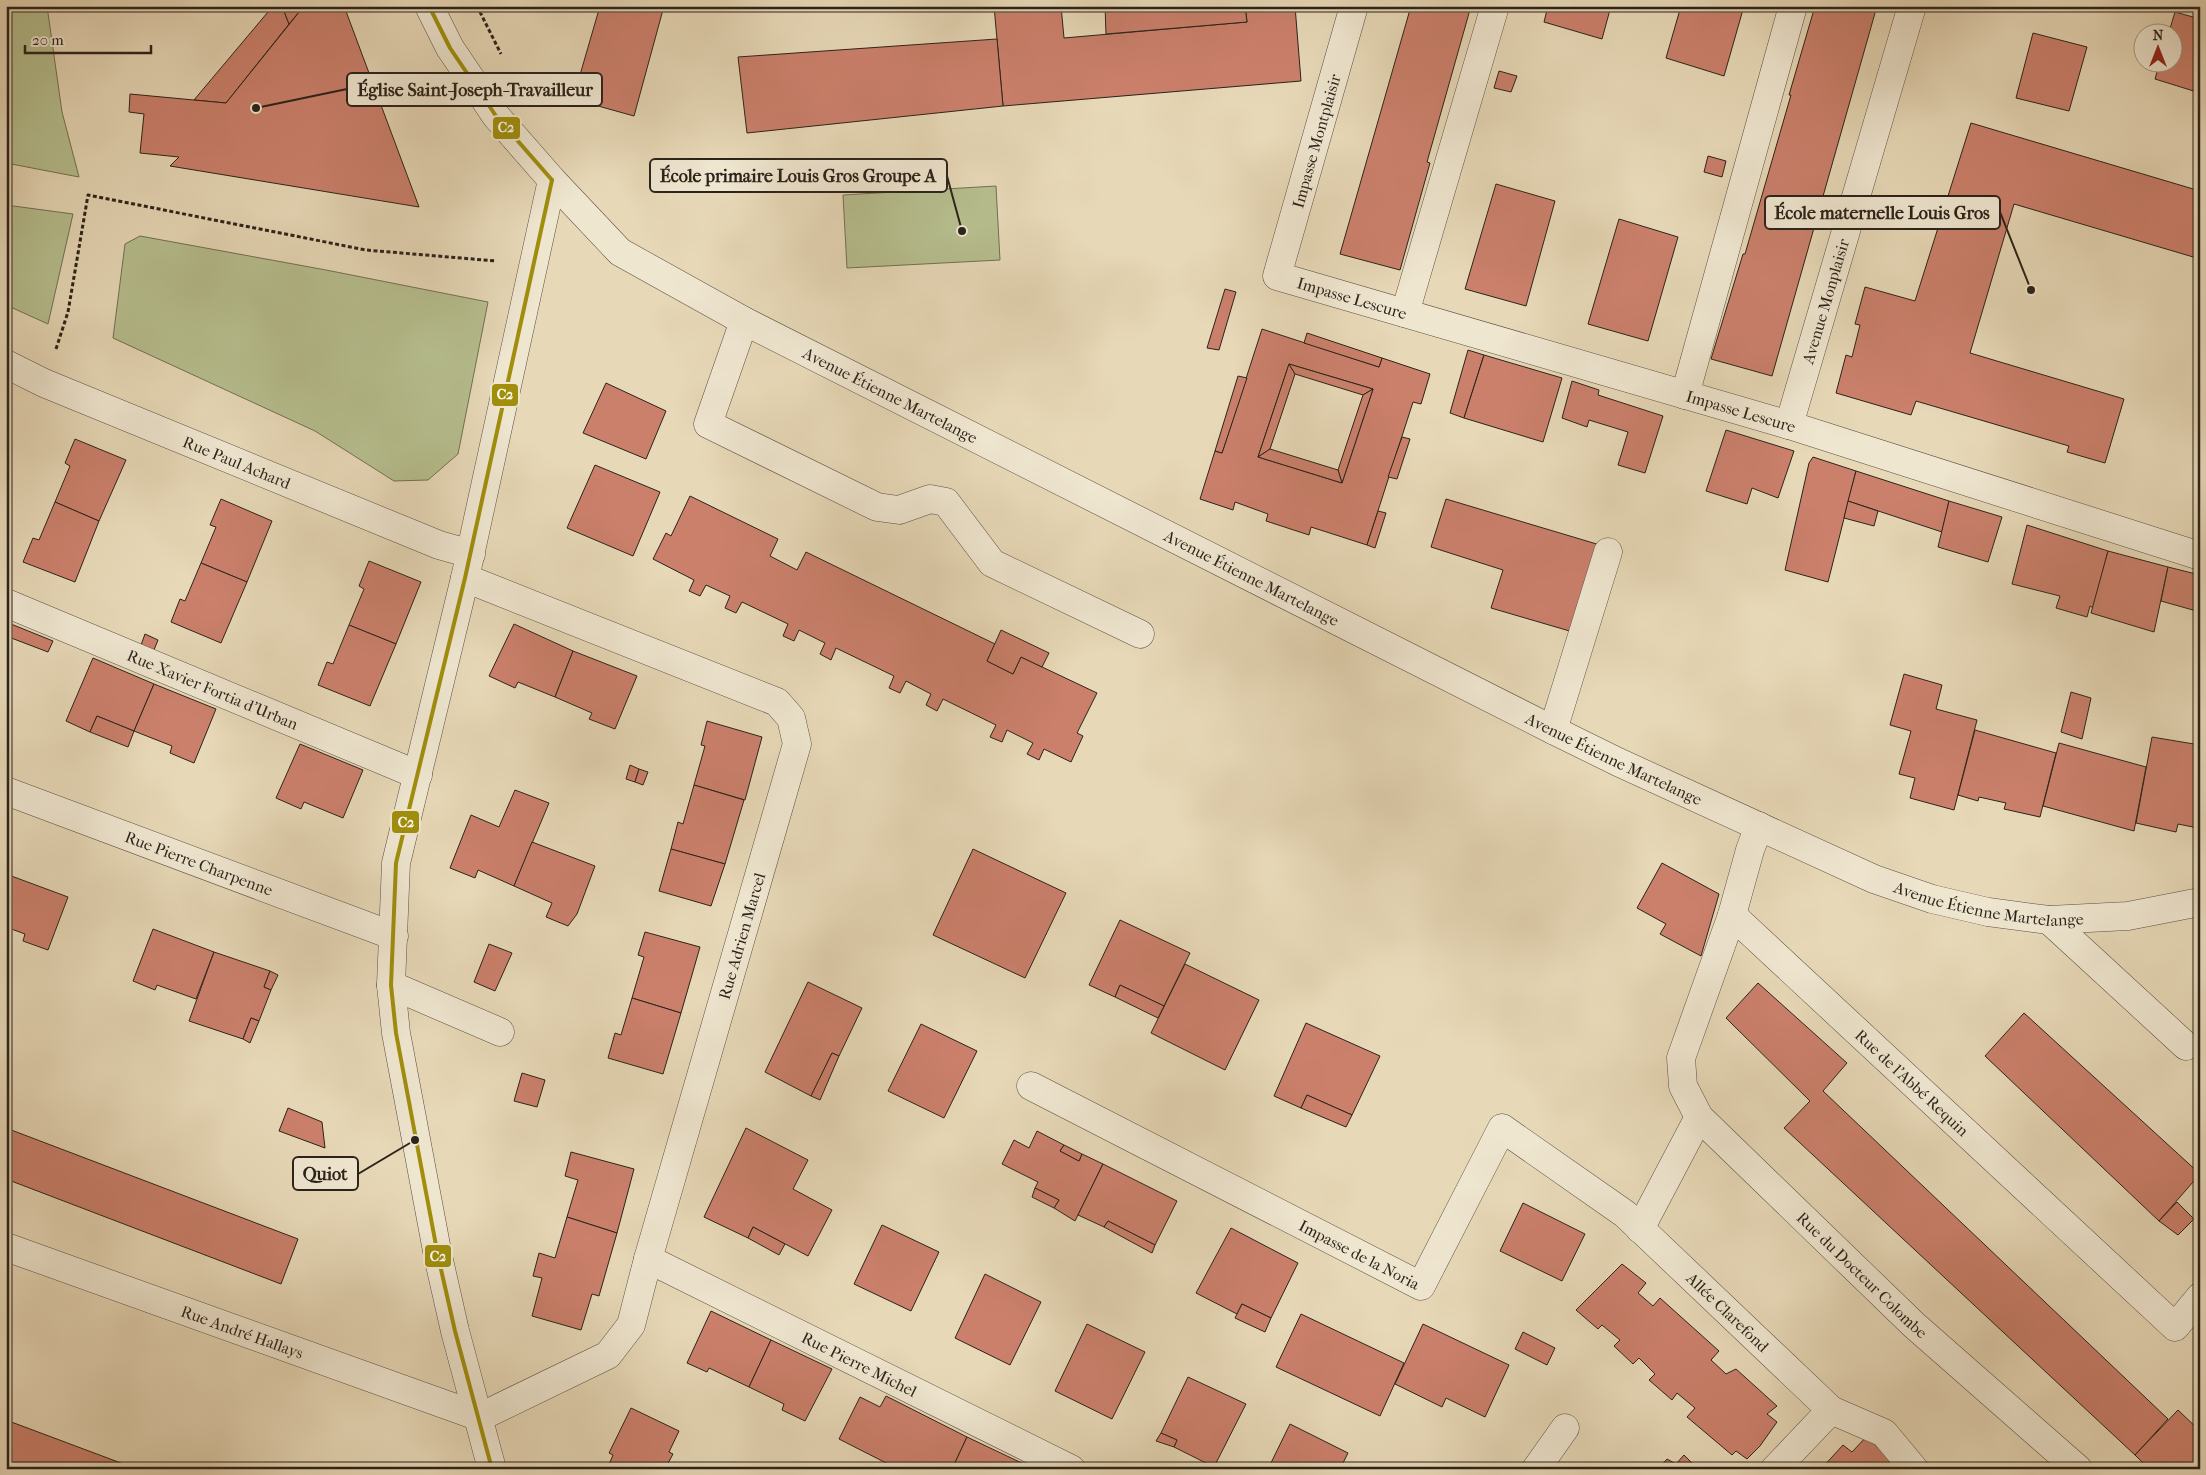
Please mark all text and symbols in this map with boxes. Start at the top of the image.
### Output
scale bar [25,22,151,54]
north arrow [2134,22,2184,72]
text: N [2153,27,2164,44]
text: 20 m [32,31,64,49]
street label: Impasse Montplaisir [1288,72,1345,210]
callout: Église Saint-Joseph-Travailleur [347,73,602,106]
text: Église Saint-Joseph-Travailleur [357,78,593,101]
line badge: C2 [492,116,521,140]
text: C2 [498,119,514,136]
callout: École primaire Louis Gros Groupe A [650,159,947,192]
text: École primaire Louis Gros Groupe A [660,164,938,187]
callout: École maternelle Louis Gros [1765,196,2000,229]
text: École maternelle Louis Gros [1774,201,1990,224]
street label: Avenue Monplaisir [1798,236,1853,367]
street label: Impasse Lescure [1295,273,1409,323]
street label: Avenue Étienne Martelange [799,343,981,448]
line badge: C2 [491,383,519,407]
text: C2 [497,386,513,403]
street label: Impasse Lescure [1684,387,1798,437]
street label: Rue Paul Achard [180,432,294,493]
street label: Avenue Étienne Martelange [1160,526,1342,630]
street label: Rue Xavier Fortia d'Urban [124,646,301,734]
street label: Avenue Étienne Martelange [1522,708,1705,809]
line badge: C2 [391,810,420,834]
text: C2 [398,814,414,831]
street label: Rue Pierre Charpenne [122,827,275,900]
street label: Rue Adrien Marcel [715,870,769,1002]
street label: Avenue Étienne Martelange [1891,877,2084,930]
street label: Rue de l'Abbé Requin [1851,1025,1973,1141]
callout: Quiot [293,1157,358,1190]
text: Quiot [303,1164,348,1185]
street label: Rue du Docteur Colombe [1793,1208,1931,1342]
street label: Impasse de la Noria [1296,1216,1423,1294]
line badge: C2 [424,1244,452,1268]
text: C2 [430,1248,446,1265]
street label: Allée Clarefond [1682,1268,1773,1356]
street label: Rue André Hallays [178,1302,306,1363]
street label: Rue Pierre Michel [798,1328,920,1401]

